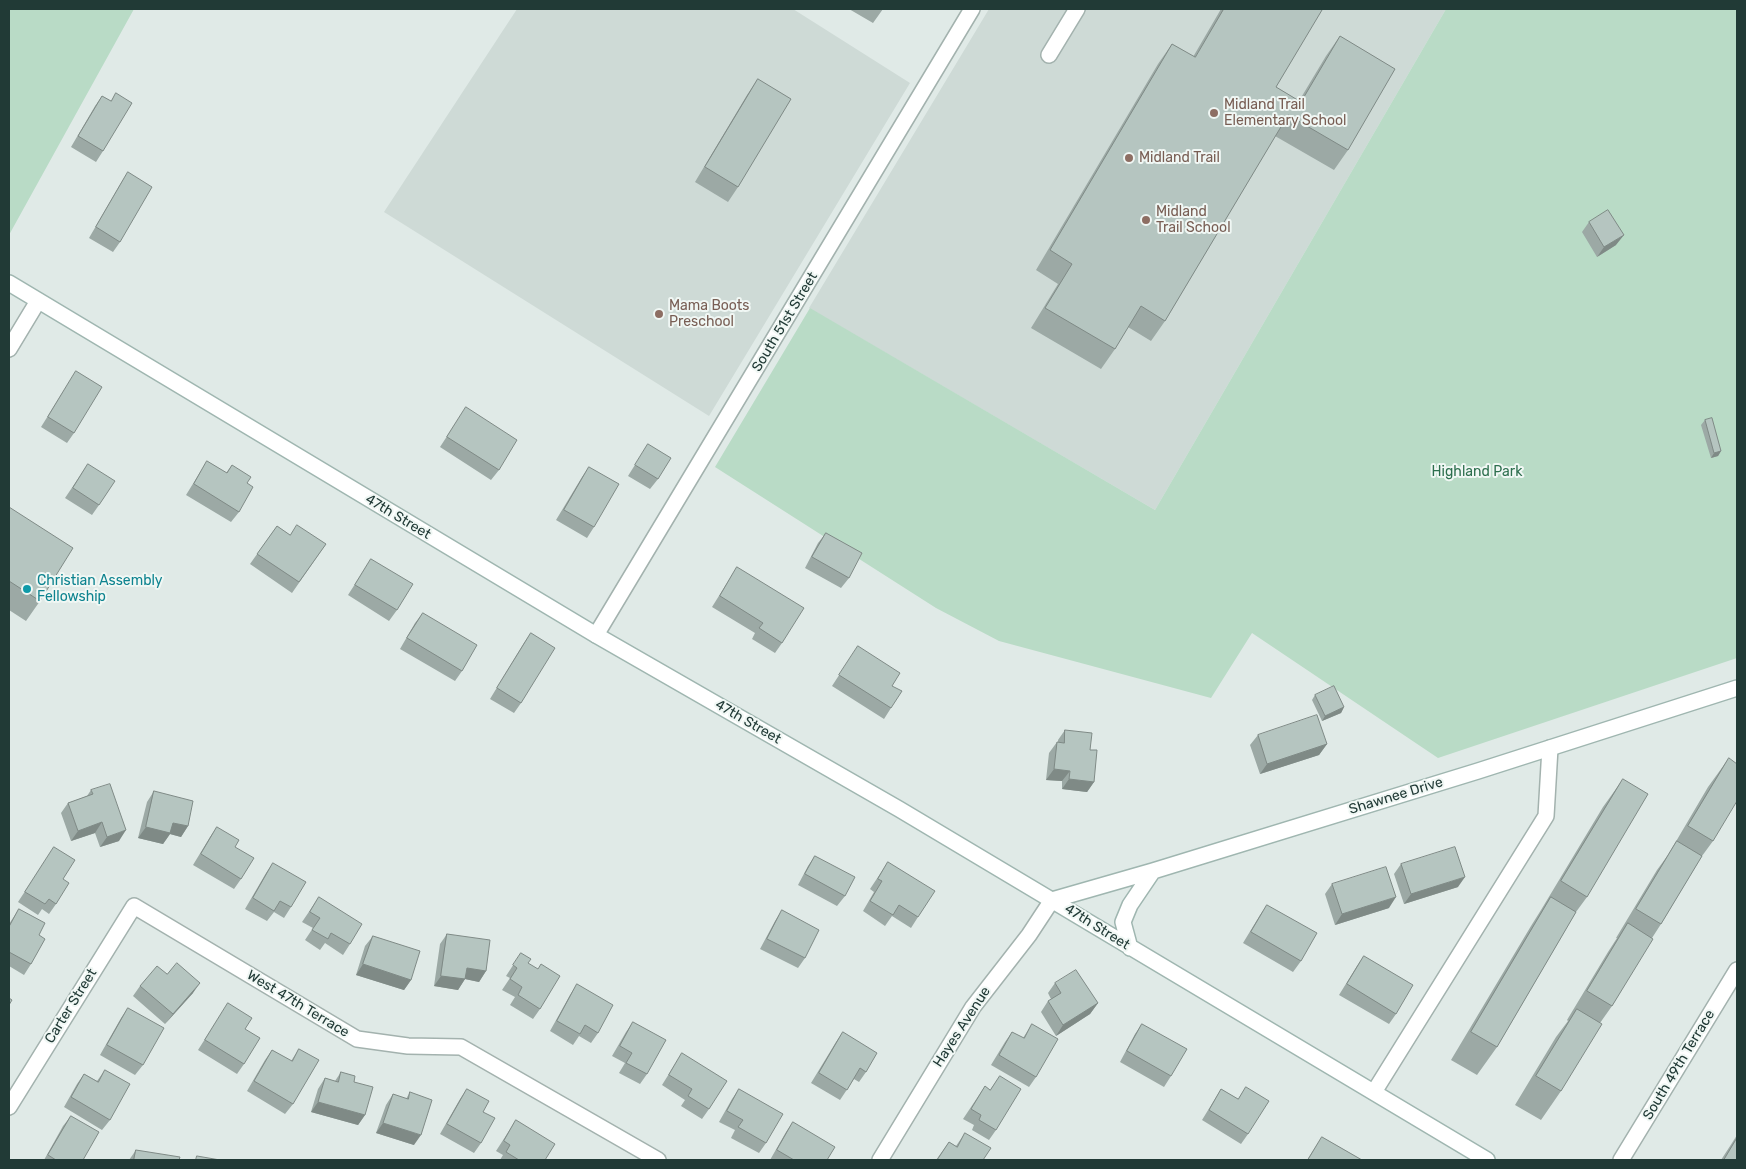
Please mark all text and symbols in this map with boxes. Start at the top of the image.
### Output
place label: Midland Trail Elementary School [1224,97,1347,130]
marker: Midland Trail Elementary School [1208,107,1220,119]
place label: Midland Trail [1139,150,1220,166]
marker: Midland Trail [1123,152,1135,164]
place label: Midland Trail School [1156,204,1231,236]
marker: Midland Trail School [1140,214,1152,226]
street label: South 51st Street [749,269,821,375]
place label: Mama Boots Preschool [669,298,749,331]
marker: Mama Boots Preschool [653,308,665,320]
park label: Highland Park [1432,464,1522,480]
street label: 47th Street [362,491,434,543]
place label: Christian Assembly Fellowship [37,573,163,606]
marker: Christian Assembly Fellowship [21,583,33,595]
street label: 47th Street [712,696,784,748]
street label: Shawnee Drive [1347,774,1445,818]
street label: 47th Street [1061,900,1133,954]
street label: Carter Street [41,966,101,1046]
street label: West 47th Terrace [244,967,352,1041]
street label: Hayes Avenue [930,984,994,1070]
street label: South 49th Terrace [1640,1007,1718,1123]

